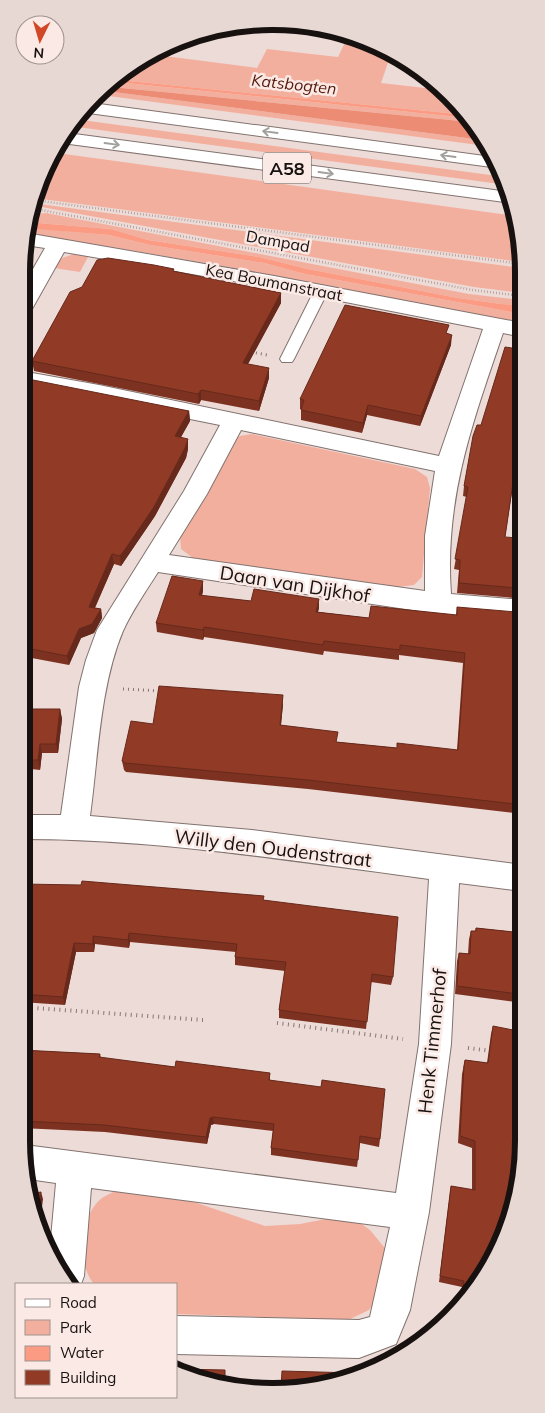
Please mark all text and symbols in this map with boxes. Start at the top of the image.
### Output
north arrow [15,15,65,65]
text: N [33,44,45,62]
water label: Katsbogten [251,70,337,98]
one-way arrow [262,127,278,137]
one-way arrow [104,140,120,150]
one-way arrow [440,151,456,161]
road number: A58 [263,152,311,184]
one-way arrow [317,168,333,178]
street label: Dampad [245,226,311,256]
street label: Kea Boumanstraat [204,259,344,305]
street label: Daan van Dijkhof [218,560,372,608]
street label: Willy den Oudenstraat [173,824,373,872]
street label: Henk Timmerhof [412,967,452,1115]
legend [15,1283,178,1398]
text: Road [60,1293,97,1312]
text: Park [60,1318,92,1337]
text: Water [60,1343,104,1362]
text: Building [60,1368,116,1387]

